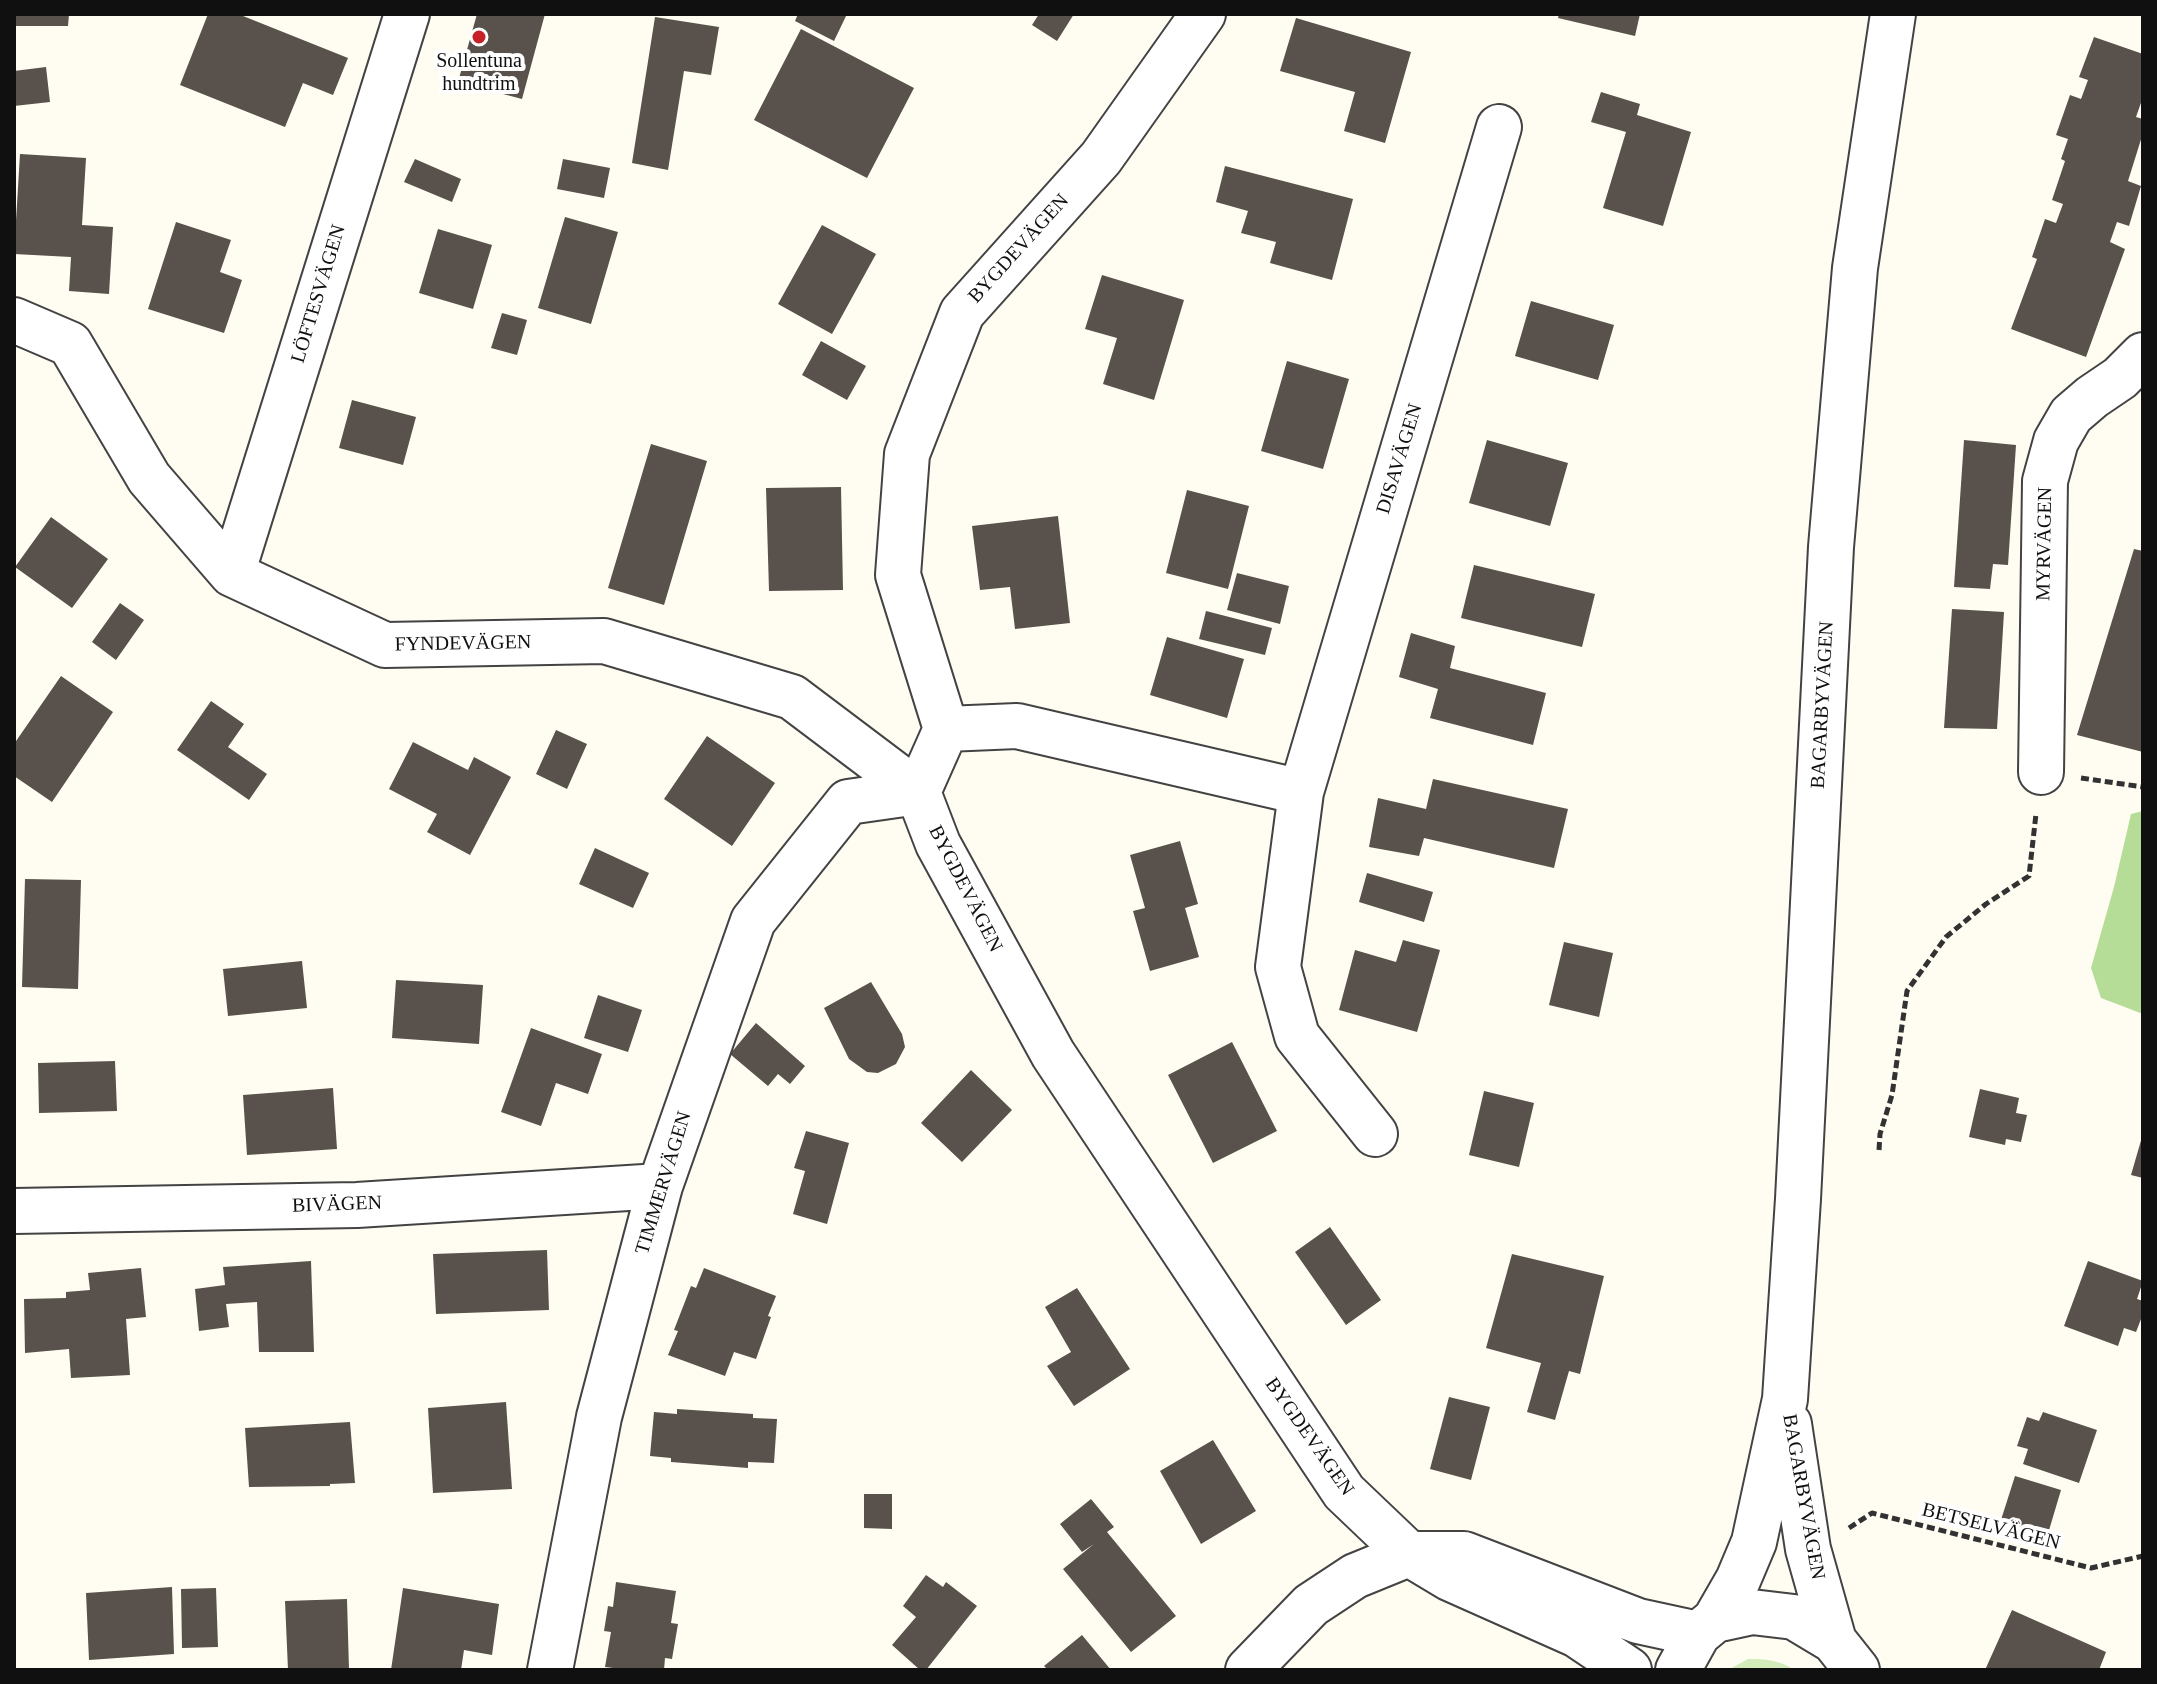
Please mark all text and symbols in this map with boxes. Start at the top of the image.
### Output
marker: Sollentuna hundtrim [470,28,488,46]
place label: Sollentuna hundtrim [436,50,522,97]
street label: BYGDEVÄGEN [964,189,1074,309]
street label: LÖFTESVÄGEN [287,222,351,366]
street label: DISAVÄGEN [1372,401,1428,517]
street label: MYRVÄGEN [2032,487,2058,601]
street label: BAGARBYVÄGEN [1807,621,1839,789]
street label: FYNDEVÄGEN [394,631,532,657]
street label: BYGDEVÄGEN [923,822,1007,956]
street label: TIMMERVÄGEN [631,1109,697,1257]
street label: BIVÄGEN [292,1191,382,1219]
street label: BYGDEVÄGEN [1259,1373,1359,1501]
street label: BAGARBYVÄGEN [1777,1412,1829,1582]
street label: BETSELVÄGEN [1919,1498,2063,1556]

